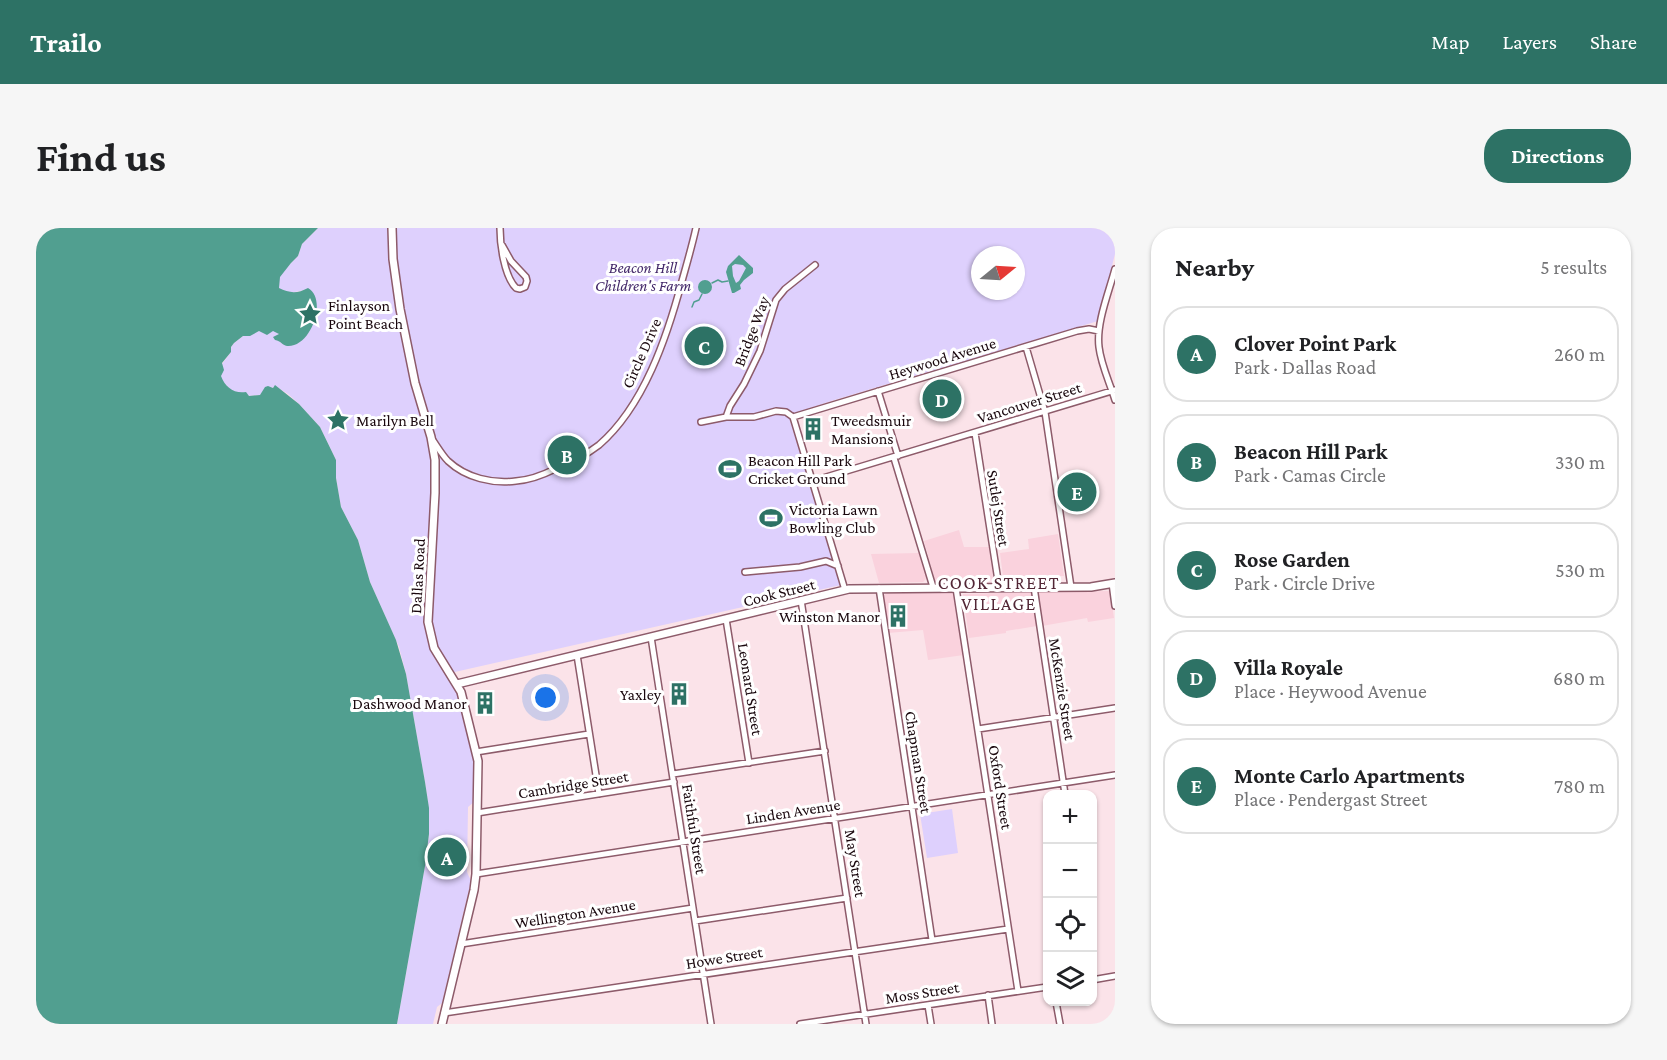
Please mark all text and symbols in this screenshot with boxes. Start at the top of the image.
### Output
text: Trailo [30,27,102,58]
text: Map [1431,30,1470,54]
text: Layers [1503,30,1557,54]
text: Share [1590,30,1637,54]
button: Directions [1484,129,1631,183]
text: Find us [36,133,166,180]
north arrow [971,246,1025,300]
text: Nearby [1175,253,1254,282]
text: 5 results [1540,256,1607,278]
park label: Beacon Hill Children's Farm [595,259,691,294]
street label: Bridge Way [730,293,774,369]
place label: Finlayson Point Beach [328,297,403,332]
place icon: Finlayson Point Beach [297,301,323,327]
street label: Circle Drive [619,316,664,391]
pin: C [684,324,724,368]
text: Clover Point Park [1234,331,1396,356]
street label: Heywood Avenue [887,334,998,384]
text: A [1191,343,1202,365]
text: 260 m [1554,343,1605,365]
text: Park · Dallas Road [1234,356,1376,378]
pin: D [922,376,962,422]
street label: Vancouver Street [975,378,1084,426]
place icon: Marilyn Bell [325,407,351,433]
place label: Marilyn Bell [356,412,434,430]
place label: Tweedsmuir Mansions [831,412,912,447]
building icon: Tweedsmuir Mansions [800,416,826,442]
pin: B [548,432,586,478]
text: Beacon Hill Park [1234,439,1388,464]
text: B [1191,451,1202,473]
text: 330 m [1555,451,1605,473]
place label: Beacon Hill Park Cricket Ground [748,452,852,487]
sports icon: Beacon Hill Park Cricket Ground [717,456,743,482]
text: Park · Camas Circle [1234,464,1386,486]
street label: Sutlej Street [983,469,1013,548]
pin: E [1058,470,1096,514]
place label: Victoria Lawn Bowling Club [789,501,878,537]
sports icon: Victoria Lawn Bowling Club [758,505,784,531]
street label: Dallas Road [407,537,428,614]
text: Rose Garden [1234,547,1350,572]
text: C [1190,559,1203,581]
text: 530 m [1555,559,1605,581]
text: Park · Circle Drive [1234,572,1375,594]
district label: COOK STREET VILLAGE [938,573,1060,614]
street label: Cook Street [741,575,817,610]
building icon: Winston Manor [885,603,911,629]
place label: Winston Manor [779,608,880,625]
street label: McKenzie Street [1046,637,1079,742]
street label: Leonard Street [735,642,766,737]
text: Villa Royale [1234,655,1343,680]
text: D [1190,667,1203,689]
text: 680 m [1553,667,1605,689]
text: Place · Heywood Avenue [1234,680,1427,702]
building icon: Yaxley [666,681,692,707]
your location [531,683,560,712]
place label: Yaxley [620,686,662,704]
building icon: Dashwood Manor [472,690,498,716]
place label: Dashwood Manor [352,695,467,712]
street label: Chapman Street [901,710,935,815]
street label: Oxford Street [985,744,1016,831]
text: Monte Carlo Apartments [1234,763,1465,788]
street label: Cambridge Street [517,767,630,803]
text: E [1191,775,1202,797]
text: 780 m [1554,775,1605,797]
street label: Faithful Street [679,783,710,876]
text: Place · Pendergast Street [1234,788,1427,810]
map controls [1043,790,1097,1006]
button: + [1043,790,1097,844]
street label: Linden Avenue [745,796,841,827]
street label: May Street [841,828,869,899]
pin: A [428,834,466,880]
button: − [1043,844,1097,898]
street label: Wellington Avenue [514,896,637,932]
button: locate [1043,898,1097,952]
street label: Howe Street [684,943,764,972]
button: layers [1043,952,1097,1006]
street label: Moss Street [884,978,961,1007]

